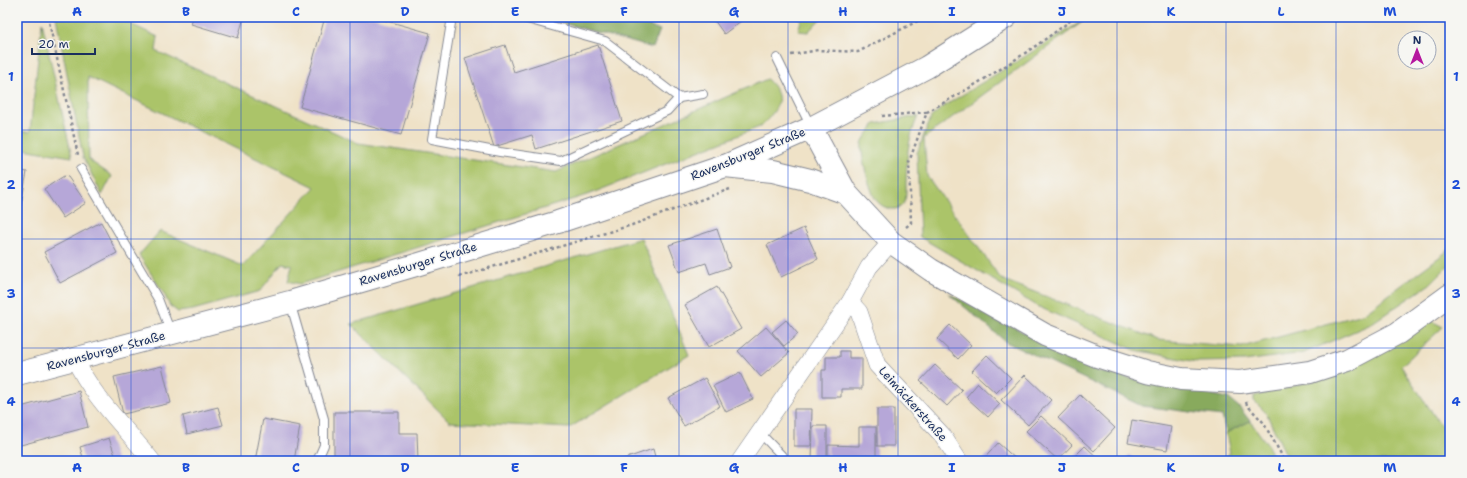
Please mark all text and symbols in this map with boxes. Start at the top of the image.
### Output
text: A [72,3,82,20]
text: B [182,3,190,20]
text: C [292,3,300,20]
text: D [400,3,410,20]
text: E [511,3,520,20]
text: F [620,3,628,20]
text: G [729,3,740,20]
text: H [838,3,848,20]
text: I [948,3,956,20]
text: J [1058,3,1066,20]
text: K [1167,3,1176,20]
text: L [1277,3,1285,20]
text: M [1383,3,1397,20]
scale bar [32,30,95,56]
north arrow [1397,30,1437,70]
text: N [1413,33,1422,48]
text: 20 m [38,36,69,52]
text: 1 [8,68,14,85]
text: 1 [1453,68,1459,85]
street label: Ravensburger Straße [688,124,808,184]
text: 2 [6,176,16,193]
text: 2 [1451,176,1461,193]
street label: Ravensburger Straße [357,238,479,290]
text: 3 [6,285,16,302]
text: 3 [1451,285,1461,302]
street label: Ravensburger Straße [45,327,167,375]
street label: Leimäckerstraße [875,363,951,445]
text: 4 [6,393,16,410]
text: 4 [1451,393,1461,410]
text: A [72,459,82,476]
text: B [182,459,190,476]
text: C [292,459,300,476]
text: D [400,459,410,476]
text: E [511,459,520,476]
text: F [620,459,628,476]
text: G [729,459,740,476]
text: H [838,459,848,476]
text: I [948,459,956,476]
text: J [1058,459,1066,476]
text: K [1167,459,1176,476]
text: L [1277,459,1285,476]
text: M [1383,459,1397,476]

